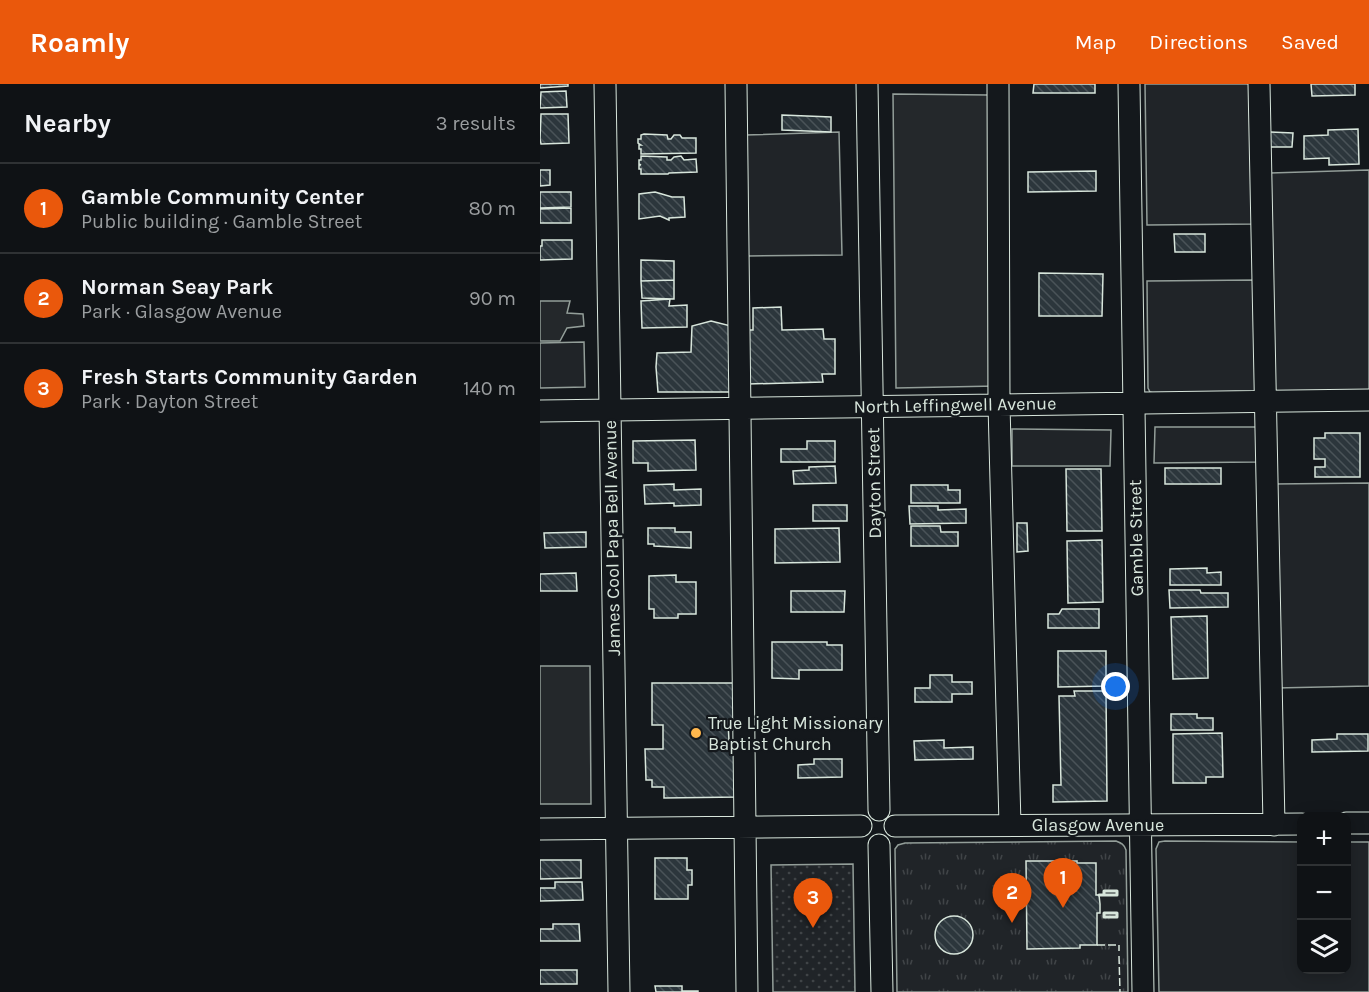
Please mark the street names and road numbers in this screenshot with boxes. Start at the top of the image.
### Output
street label: North Leffingwell Avenue [853,392,1057,418]
street label: James Cool Papa Bell Avenue [599,420,625,656]
street label: Dayton Street [862,427,886,539]
street label: Gamble Street [1124,479,1148,597]
street label: Glasgow Avenue [1032,814,1164,836]

